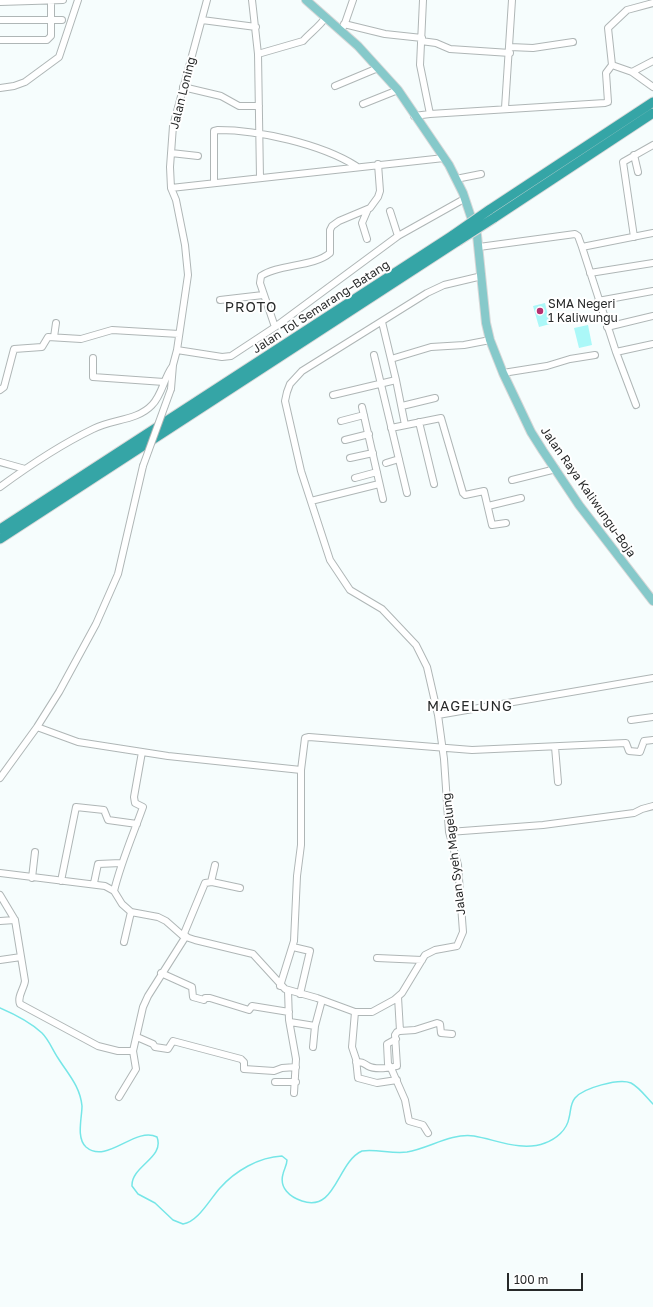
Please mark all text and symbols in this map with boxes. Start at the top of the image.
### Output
street label: Jalan Loning [167,55,199,131]
street label: Jalan Tol Semarang–Batang [250,257,392,357]
place label: SMA Negeri 1 Kaliwungu [548,297,618,325]
district label: PROTO [225,300,277,316]
marker: SMA Negeri 1 Kaliwungu [535,306,545,316]
street label: Jalan Raya Kaliwungu-Boja [537,424,639,560]
district label: MAGELUNG [427,699,513,715]
street label: Jalan Syeh Magelung [439,792,469,916]
scale bar [509,1265,585,1291]
text: 100 m [514,1272,548,1287]

